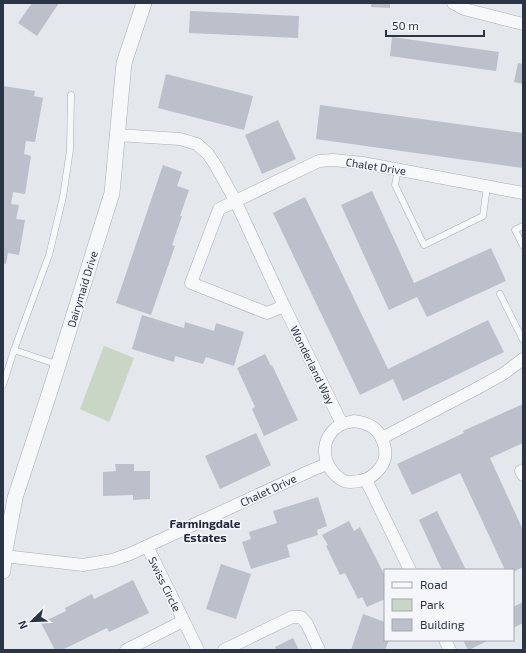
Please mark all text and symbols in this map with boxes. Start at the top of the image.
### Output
scale bar [386,12,484,38]
text: 50 m [392,18,419,32]
street label: Chalet Drive [345,155,407,177]
street label: Dairymaid Drive [64,249,100,329]
street label: Wonderland Way [288,324,338,407]
street label: Chalet Drive [238,471,298,509]
district label: Farmingdale Estates [169,516,241,544]
street label: Swiss Circle [146,554,184,614]
legend [384,569,514,641]
text: Road [420,577,448,591]
text: Park [420,597,445,611]
north arrow [12,601,52,641]
text: Building [420,617,465,631]
text: N [15,619,30,631]

